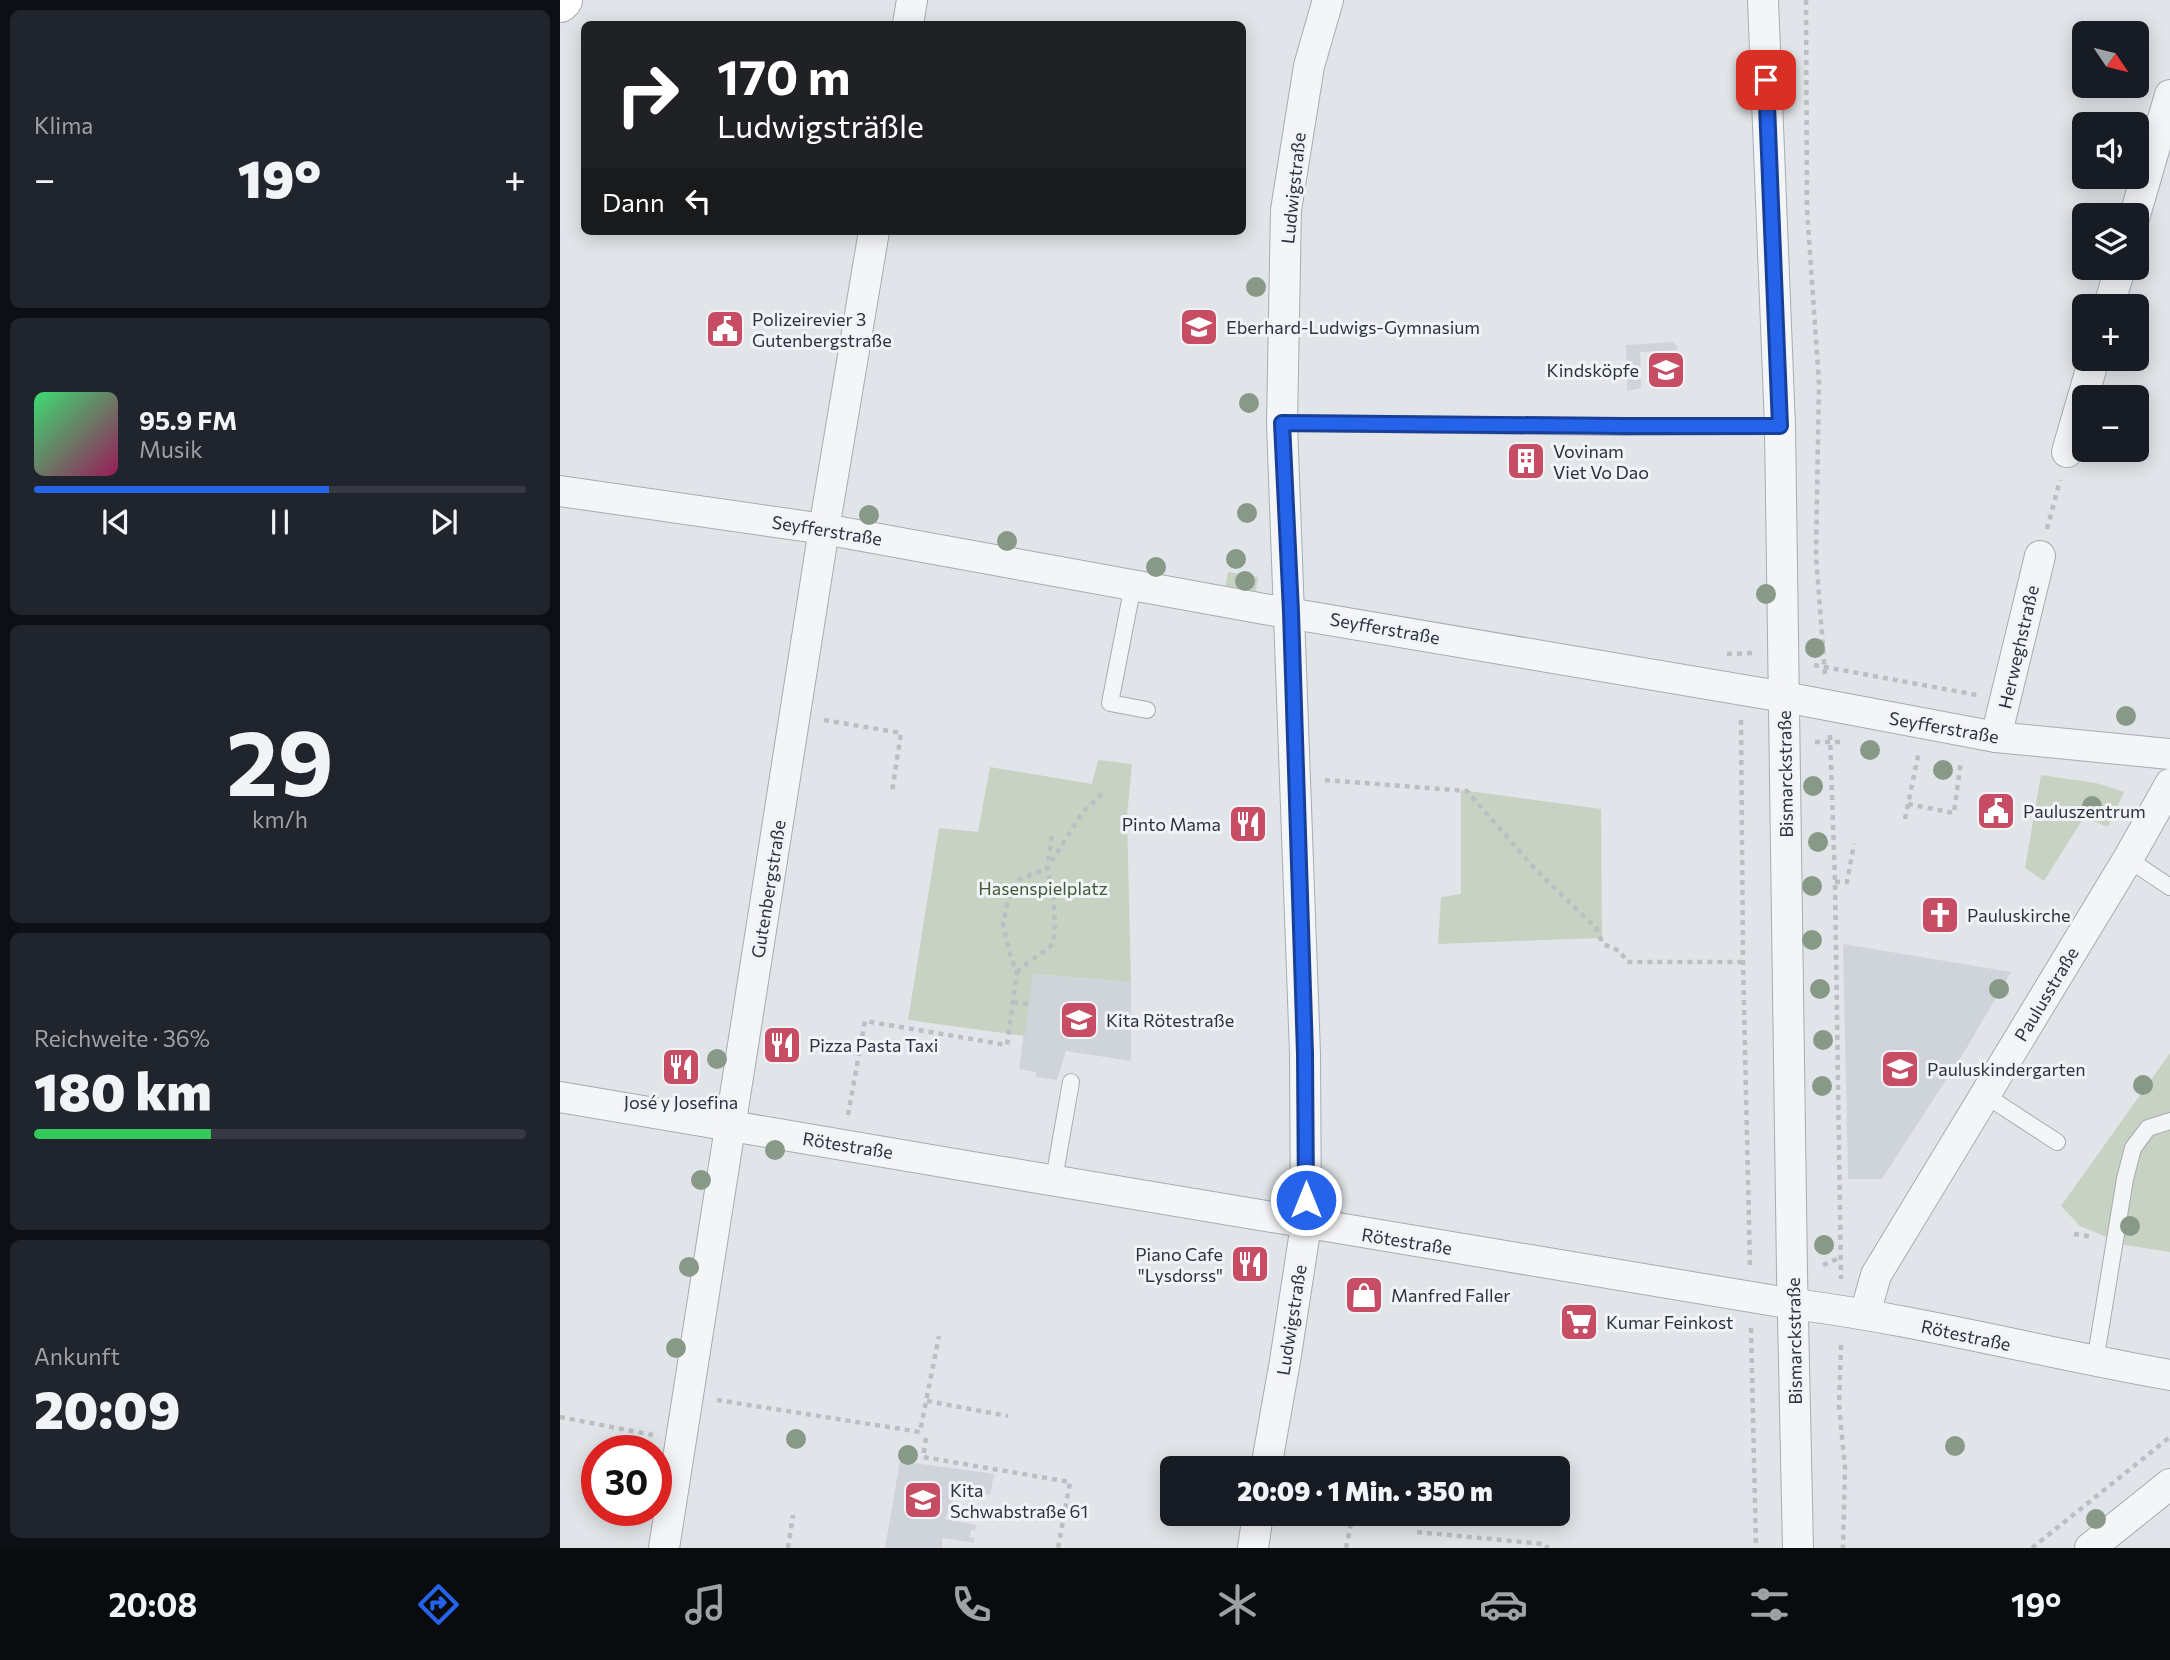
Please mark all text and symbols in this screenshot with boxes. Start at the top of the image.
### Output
north arrow [2072,21,2149,98]
map controls [2072,21,2149,462]
text: 170 m [717,45,850,105]
icon: right [602,49,693,140]
pin [1736,50,1796,110]
icon: arrive [1747,61,1785,99]
text: Ludwigsträßle [717,105,924,145]
text: Klima [34,111,93,139]
button: sound [2072,112,2149,189]
street label: Ludwigstraße [1276,131,1310,245]
text: 19° [238,145,321,209]
text: − [34,154,56,201]
text: + [504,154,526,201]
icon: left [679,182,717,220]
text: Dann [602,186,665,217]
button: layers [2072,203,2149,280]
button: + [2072,294,2149,371]
school or university icon: Eberhard-Ludwigs-Gymnasium [1178,306,1220,348]
public building icon: Polizeirevier 3 Gutenbergstraße [704,308,746,350]
place label: Polizeirevier 3 Gutenbergstraße [752,308,892,351]
place label: Eberhard-Ludwigs-Gymnasium [1226,316,1480,338]
school or university icon: Kindsköpfe [1645,349,1687,391]
place label: Kindsköpfe [1547,359,1639,381]
button: − [2072,385,2149,462]
text: 95.9 FM [139,404,237,435]
text: Musik [139,435,203,463]
building icon: Vovinam Viet Vo Dao [1505,440,1547,482]
place label: Vovinam Viet Vo Dao [1553,440,1649,483]
icon: previous [97,503,135,541]
icon: pause [261,503,299,541]
icon: next [425,503,463,541]
street label: Seyfferstraße [770,510,884,550]
street label: Herweghstraße [1993,583,2043,711]
street label: Seyfferstraße [1328,608,1442,648]
text: 29 [226,703,334,815]
street label: Seyfferstraße [1887,707,2001,747]
street label: Bismarckstraße [1773,710,1797,838]
public building icon: Pauluszentrum [1975,790,2017,832]
place label: Pauluszentrum [2023,800,2146,822]
restaurant icon: Pinto Mama [1227,803,1269,845]
text: km/h [252,805,308,833]
place label: Pinto Mama [1122,813,1221,835]
street label: Gutenbergstraße [746,818,790,960]
park label: Hasenspielplatz [978,877,1108,899]
church icon: Pauluskirche [1919,894,1961,936]
place label: Pauluskirche [1967,904,2071,926]
street label: Paulusstraße [2009,943,2083,1045]
school or university icon: Kita Rötestraße [1058,999,1100,1041]
place label: Kita Rötestraße [1106,1009,1234,1031]
text: Reichweite · 36% [34,1024,210,1052]
restaurant icon: Pizza Pasta Taxi [761,1024,803,1066]
place label: Pizza Pasta Taxi [809,1034,938,1056]
restaurant icon: José y Josefina [660,1046,702,1088]
school or university icon: Pauluskindergarten [1879,1048,1921,1090]
text: 180 km [34,1058,212,1122]
place label: Pauluskindergarten [1927,1058,2086,1080]
place label: José y Josefina [624,1091,738,1113]
street label: Rötestraße [801,1127,895,1163]
position arrow [1269,1163,1343,1237]
street label: Rötestraße [1360,1223,1454,1259]
place label: Piano Cafe "Lysdorss" [1135,1243,1223,1286]
restaurant icon: Piano Cafe "Lysdorss" [1229,1243,1271,1285]
street label: Ludwigstraße [1271,1263,1311,1377]
shop icon: Manfred Faller [1343,1274,1385,1316]
street label: Bismarckstraße [1782,1277,1806,1405]
place label: Manfred Faller [1391,1284,1510,1306]
supermarket icon: Kumar Feinkost [1558,1301,1600,1343]
place label: Kumar Feinkost [1606,1311,1733,1333]
street label: Rötestraße [1919,1315,2013,1355]
text: Ankunft [34,1342,120,1370]
text: 20:09 [34,1376,180,1440]
speed limit sign: 30 [581,1435,672,1526]
text: 20:09 · 1 Min. · 350 m [1237,1475,1493,1506]
school or university icon: Kita Schwabstraße 61 [902,1479,944,1521]
place label: Kita Schwabstraße 61 [950,1479,1088,1522]
icon: directions [414,1580,463,1629]
icon: music [681,1580,730,1629]
icon: phone [947,1580,996,1629]
icon: climate [1213,1580,1262,1629]
icon: car [1479,1580,1528,1629]
icon: filters [1745,1580,1794,1629]
text: 20:08 [109,1584,197,1624]
text: 19° [2011,1584,2061,1624]

